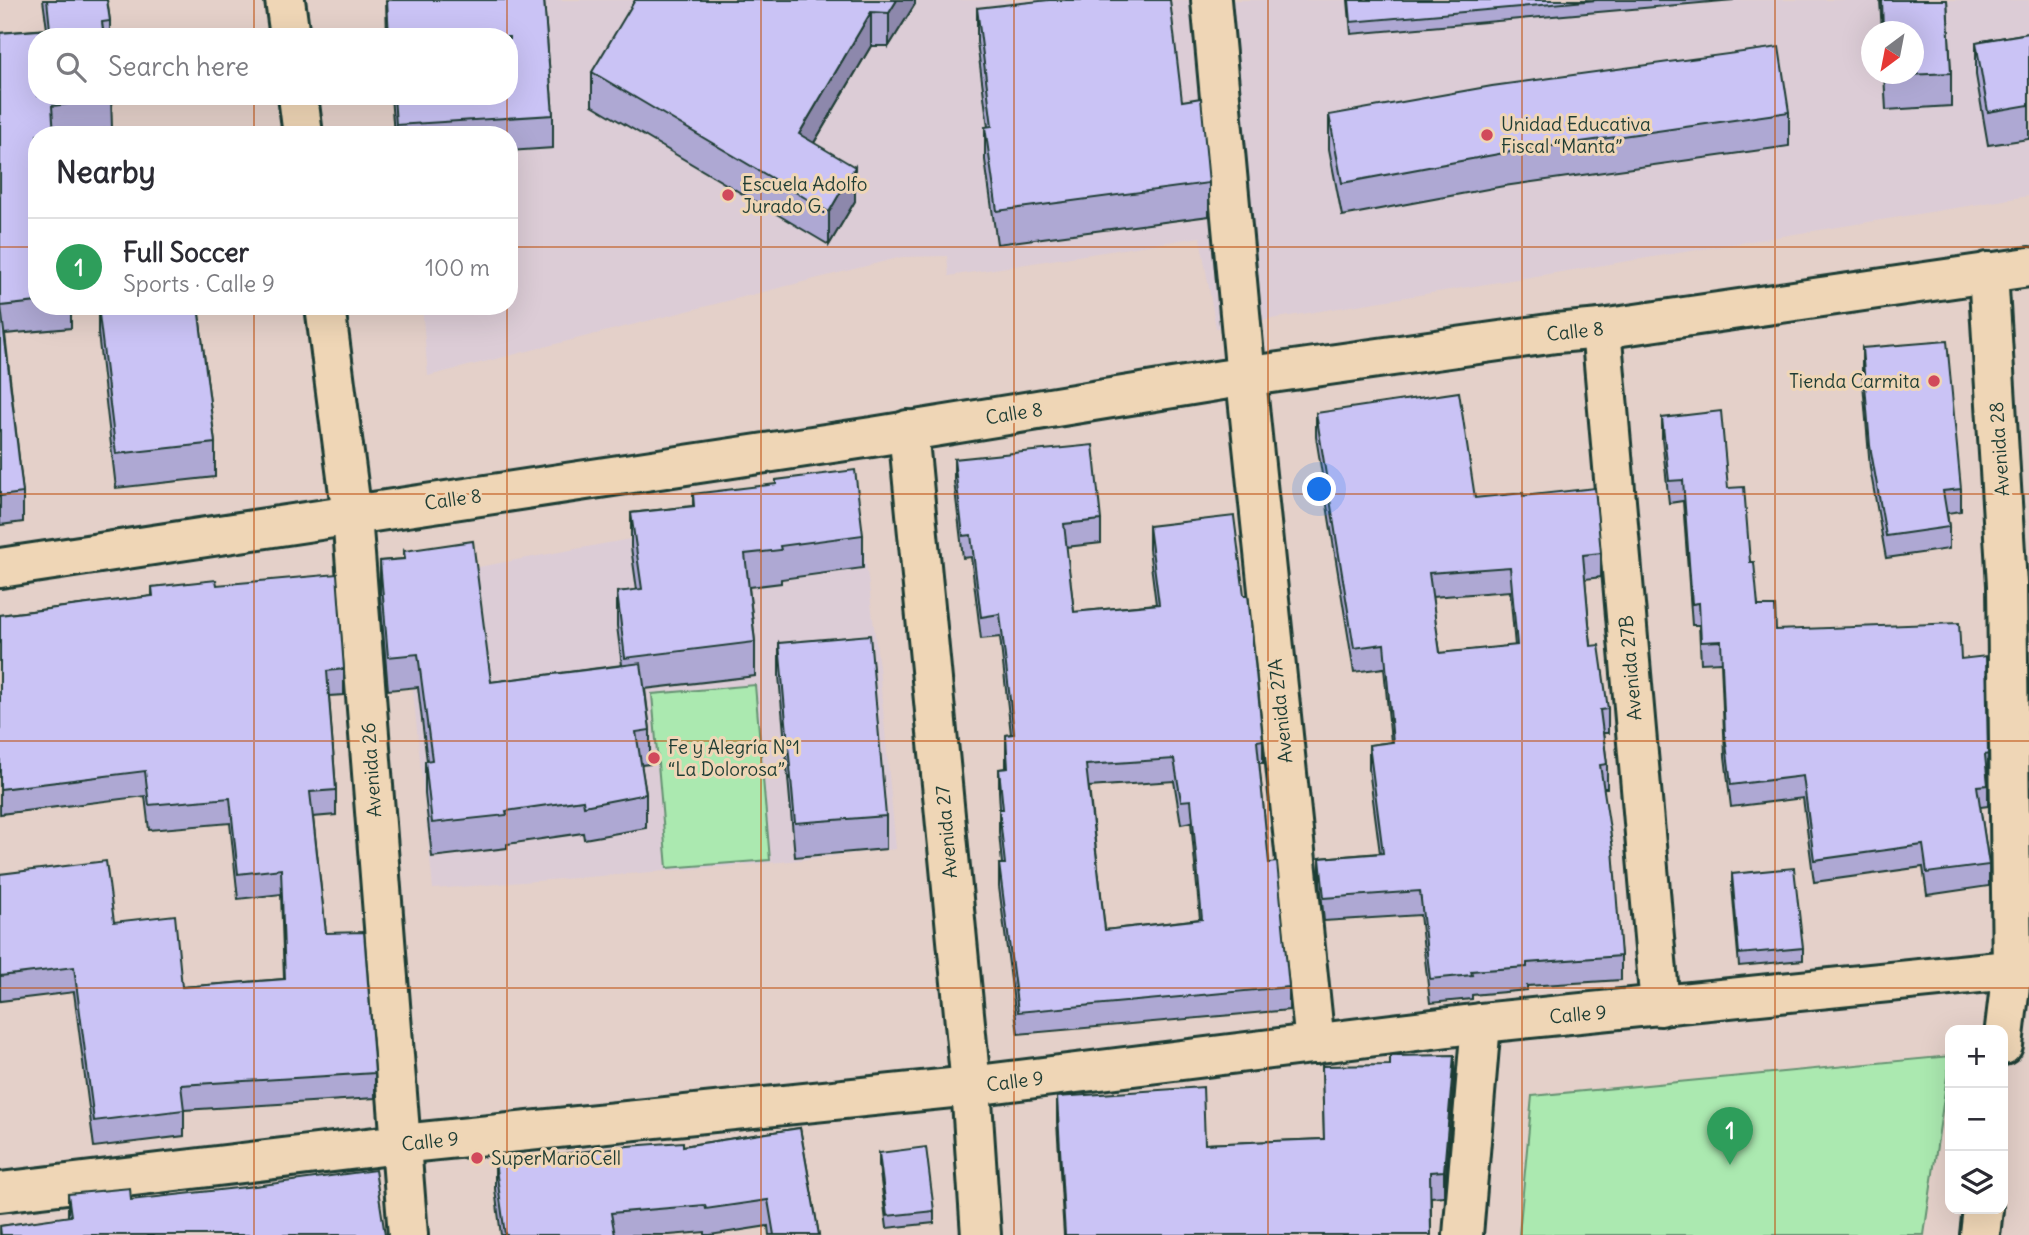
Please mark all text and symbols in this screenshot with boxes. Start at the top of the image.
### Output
north arrow [1861,21,1924,84]
search box [28,28,518,105]
icon: search [52,48,90,86]
text: Search here [108,50,249,83]
place label: Unidad Educativa Fiscal “Manta” [1501,112,1651,158]
marker: Unidad Educativa Fiscal “Manta” [1479,127,1495,143]
text: Nearby [56,153,156,191]
place label: Escuela Adolfo Jurado G. [742,172,867,218]
marker: Escuela Adolfo Jurado G. [720,187,736,203]
text: Full Soccer [123,236,249,269]
text: 1 [74,253,84,282]
text: 100 m [425,253,490,282]
text: Sports · Calle 9 [123,269,275,298]
street label: Calle 8 [1545,316,1605,346]
place label: Tienda Carmita [1789,369,1920,393]
marker: Tienda Carmita [1926,373,1942,389]
street label: Calle 8 [984,397,1044,429]
street label: Avenida 28 [1984,401,2014,497]
your location [1302,472,1336,506]
street label: Calle 8 [423,483,483,515]
street label: Avenida 27B [1613,614,1647,722]
street label: Avenida 27A [1263,658,1297,764]
street label: Avenida 26 [356,722,386,818]
place label: Fe y Alegría Nº1 “La Dolorosa” [668,735,800,781]
marker: Fe y Alegría Nº1 “La Dolorosa” [646,750,662,766]
street label: Avenida 27 [930,785,962,879]
street label: Calle 9 [1548,1000,1608,1028]
map controls [1945,1025,2008,1214]
button: + [1945,1025,2008,1088]
street label: Calle 9 [985,1066,1045,1096]
button: − [1945,1088,2008,1151]
pin: 1 [1707,1107,1753,1165]
street label: Calle 9 [400,1126,460,1156]
place label: SuperMarioCell [491,1146,621,1170]
marker: SuperMarioCell [469,1150,485,1166]
button: layers [1945,1151,2008,1214]

